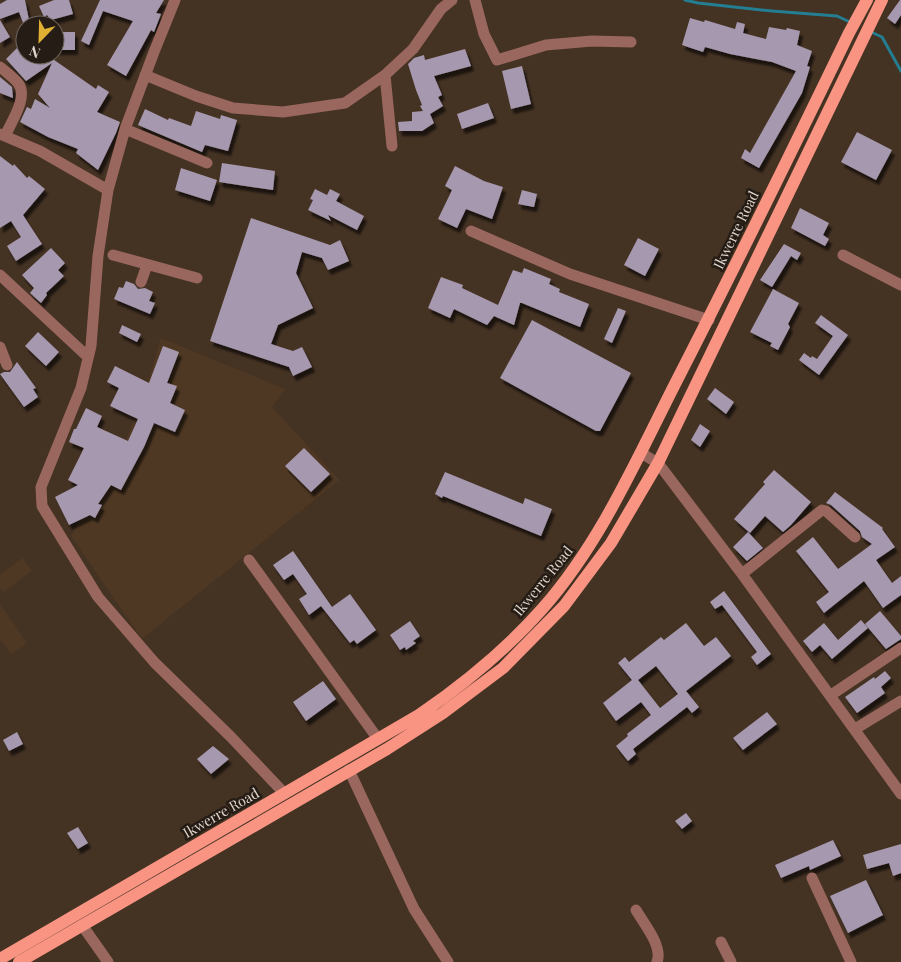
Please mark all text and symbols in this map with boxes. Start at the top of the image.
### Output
north arrow [15,15,65,65]
text: N [26,42,43,63]
street label: Ikwerre Road [708,188,763,272]
street label: Ikwerre Road [509,542,577,620]
street label: Ikwerre Road [179,783,262,842]

